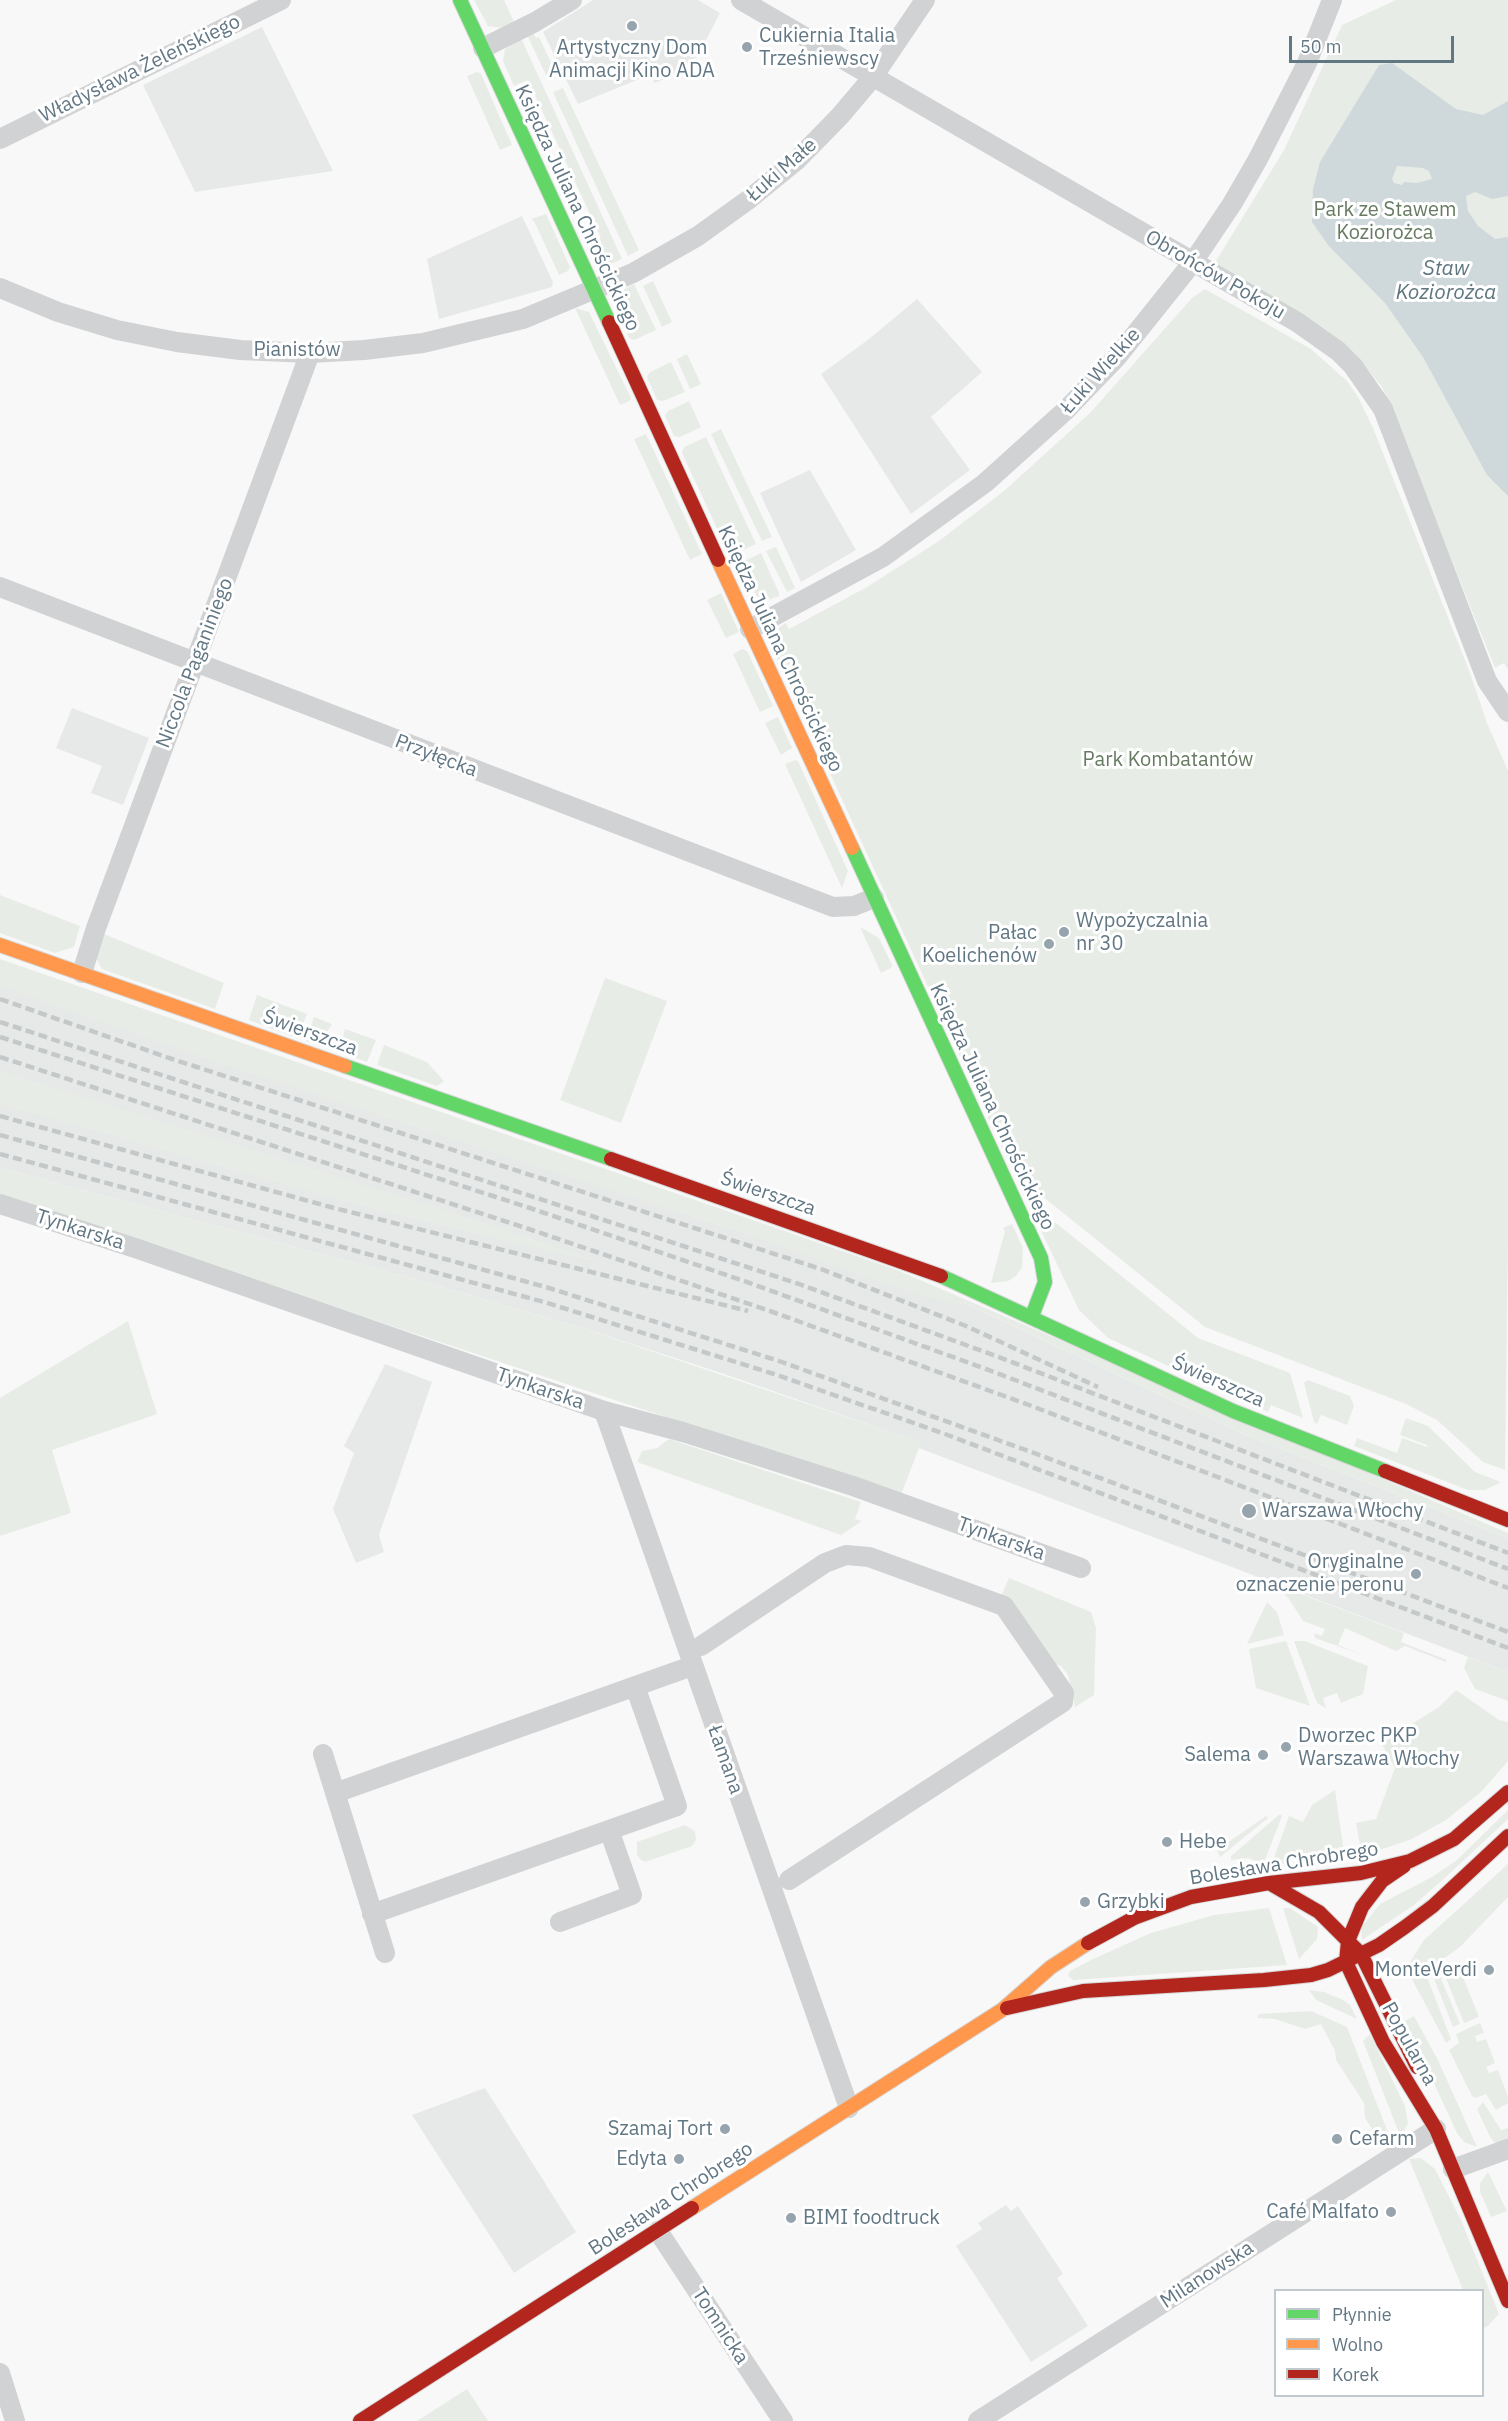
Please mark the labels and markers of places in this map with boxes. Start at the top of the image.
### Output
marker: Artystyczny Dom Animacji Kino ADA [625,19,639,33]
place label: Cukiernia Italia Trześniewscy [759,24,895,71]
place label: Artystyczny Dom Animacji Kino ADA [549,36,715,83]
marker: Cukiernia Italia Trześniewscy [740,40,754,54]
place label: Wypożyczalnia nr 30 [1076,909,1208,956]
place label: Pałac Koelichenów [922,921,1037,968]
marker: Wypożyczalnia nr 30 [1057,925,1071,939]
marker: Pałac Koelichenów [1042,937,1056,951]
place label: Warszawa Włochy [1262,1499,1423,1523]
marker: Warszawa Włochy [1240,1502,1258,1520]
place label: Oryginalne oznaczenie peronu [1236,1550,1404,1597]
marker: Oryginalne oznaczenie peronu [1409,1567,1423,1581]
place label: Dworzec PKP Warszawa Włochy [1298,1724,1459,1771]
marker: Dworzec PKP Warszawa Włochy [1279,1740,1293,1754]
place label: Salema [1184,1743,1251,1767]
marker: Salema [1256,1748,1270,1762]
place label: Hebe [1179,1830,1227,1854]
marker: Hebe [1160,1835,1174,1849]
place label: Grzybki [1097,1890,1165,1914]
marker: Grzybki [1078,1895,1092,1909]
place label: MonteVerdi [1375,1958,1477,1982]
marker: MonteVerdi [1482,1963,1496,1977]
place label: Szamaj Tort [608,2117,713,2141]
marker: Szamaj Tort [718,2122,732,2136]
place label: Cefarm [1349,2127,1414,2151]
marker: Cefarm [1330,2132,1344,2146]
place label: Edyta [616,2147,667,2171]
marker: Edyta [672,2152,686,2166]
place label: Café Malfato [1266,2200,1379,2224]
marker: Café Malfato [1384,2205,1398,2219]
place label: BIMI foodtruck [803,2206,940,2230]
marker: BIMI foodtruck [784,2211,798,2225]

